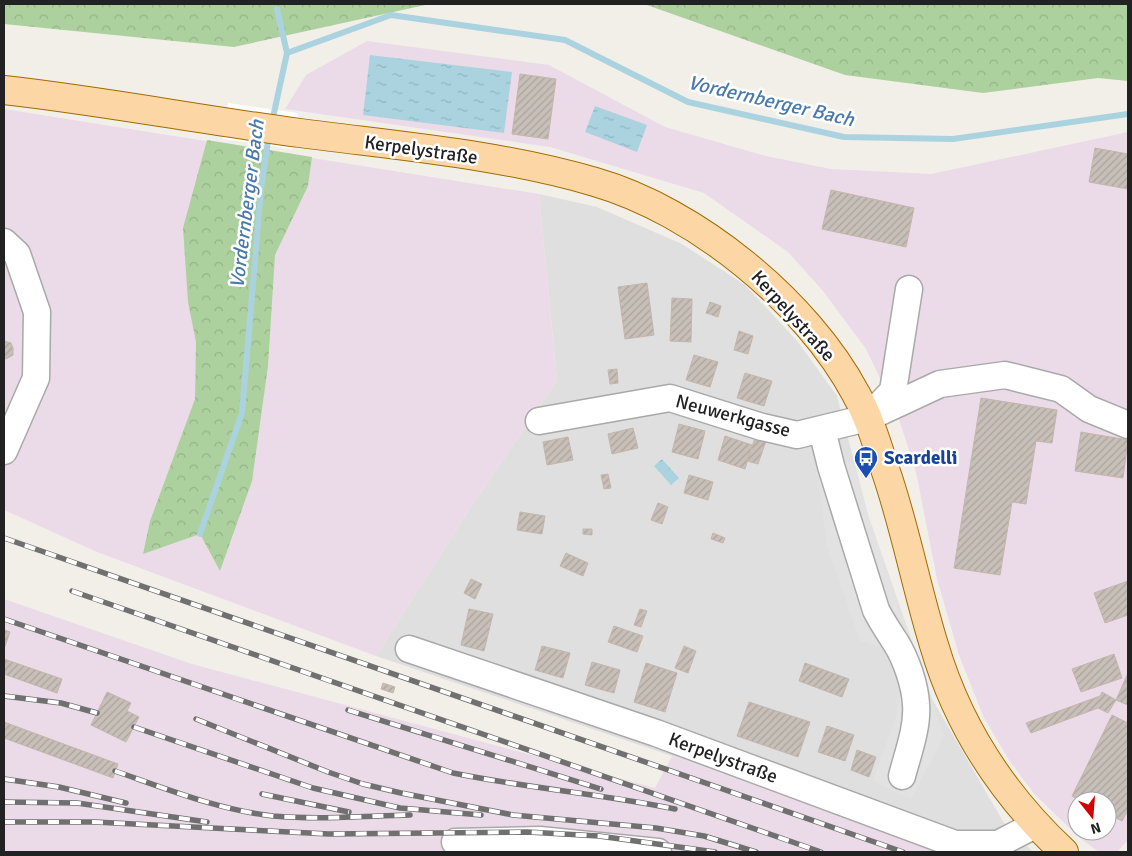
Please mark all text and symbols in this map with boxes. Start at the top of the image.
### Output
water label: Vordernberger Bach [686,70,857,132]
water label: Vordernberger Bach [224,117,270,290]
street label: Kerpelystraße [363,130,479,170]
street label: Kerpelystraße [746,266,840,366]
street label: Neuwerkgasse [673,389,793,443]
bus stop icon: Scardelli [853,445,879,479]
place label: Scardelli [884,446,957,470]
street label: Kerpelystraße [665,727,781,789]
north arrow [1067,791,1117,841]
text: N [1089,818,1103,838]

